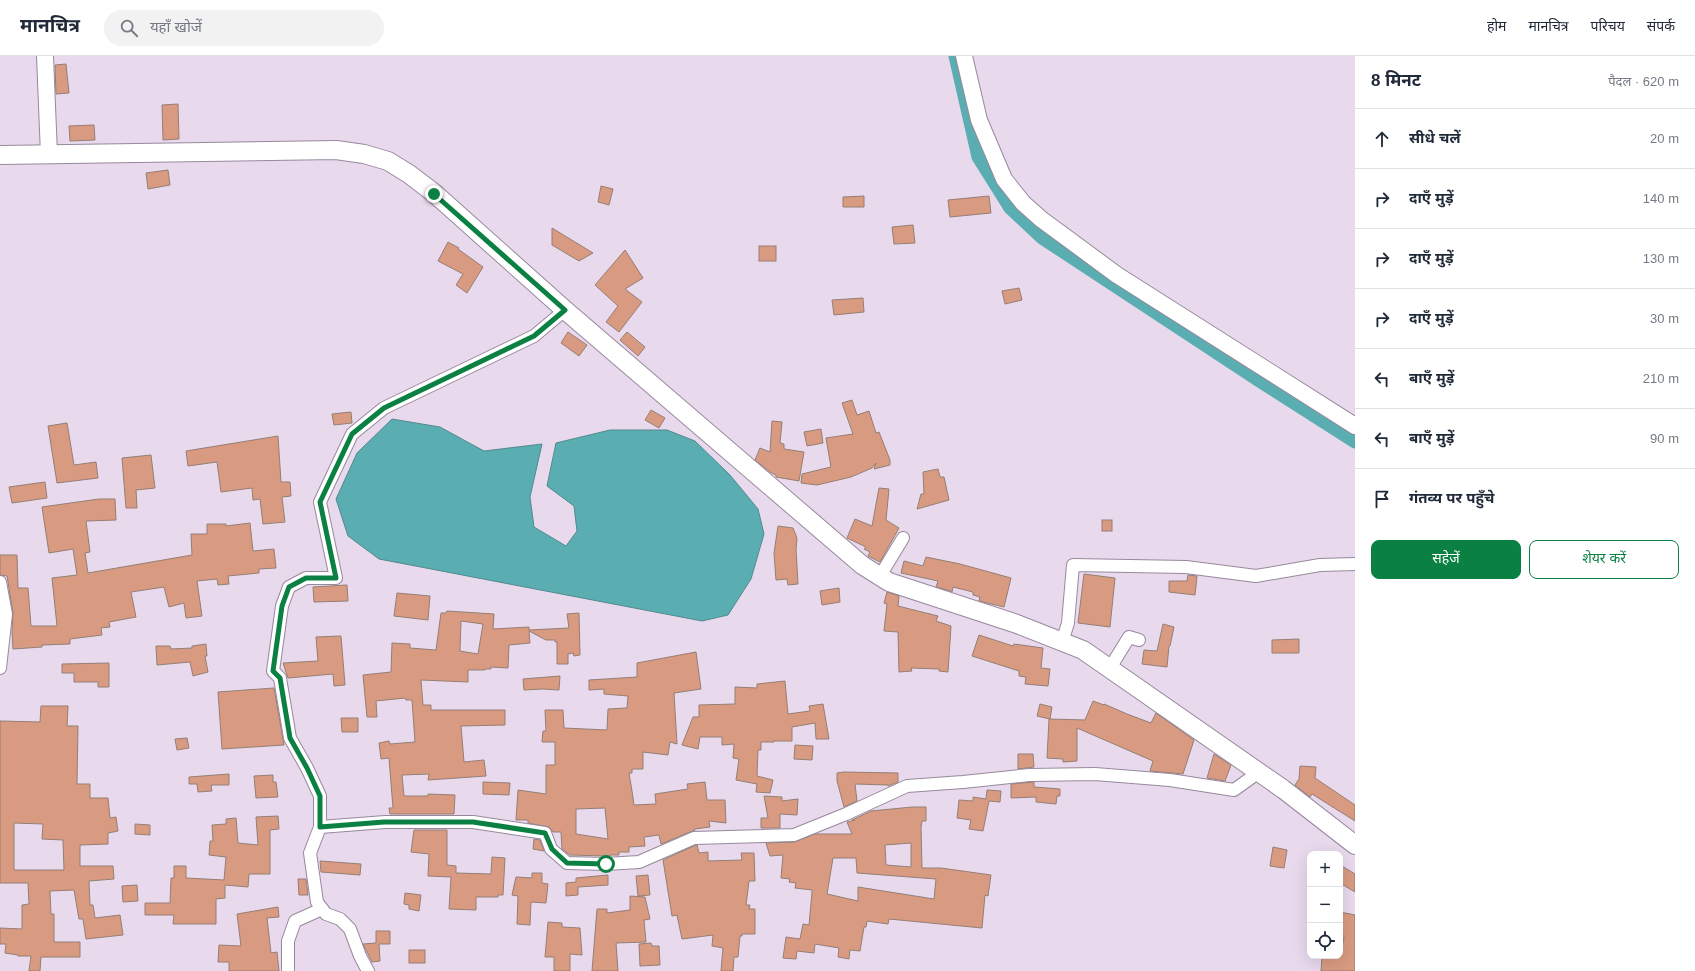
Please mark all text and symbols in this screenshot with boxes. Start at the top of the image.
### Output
search box [104,10,384,46]
text: मानचित्र [20,15,80,36]
icon: search [118,17,140,39]
text: यहाँ खोजें [150,18,202,35]
text: होम [1487,18,1506,34]
text: मानचित्र [1528,18,1569,34]
text: परिचय [1591,18,1625,34]
text: संपर्क [1647,18,1675,34]
text: 8 मिनट [1371,71,1421,90]
text: पैदल · 620 m [1608,74,1679,89]
icon: ahead [1371,128,1393,150]
text: सीधे चलें [1409,129,1460,146]
text: 20 m [1650,131,1679,146]
route end [425,185,443,203]
icon: right [1371,188,1393,210]
text: दाएँ मुड़ें [1409,189,1453,206]
text: 140 m [1643,191,1679,206]
icon: right [1371,248,1393,270]
text: दाएँ मुड़ें [1409,249,1453,266]
text: 130 m [1643,251,1679,266]
icon: right [1371,308,1393,330]
text: दाएँ मुड़ें [1409,309,1453,326]
text: 30 m [1650,311,1679,326]
icon: left [1371,368,1393,390]
text: बाएँ मुड़ें [1409,369,1454,386]
text: 210 m [1643,371,1679,386]
icon: left [1371,428,1393,450]
text: बाएँ मुड़ें [1409,429,1454,446]
text: 90 m [1650,431,1679,446]
icon: arrive [1371,488,1393,510]
text: गंतव्य पर पहुँचे [1409,489,1494,506]
button: सहेजें [1371,540,1521,579]
button: शेयर करें [1529,540,1679,579]
map controls [1307,851,1343,959]
button: + [1307,851,1343,887]
route start [597,855,615,873]
button: − [1307,887,1343,923]
button: locate [1307,923,1343,959]

